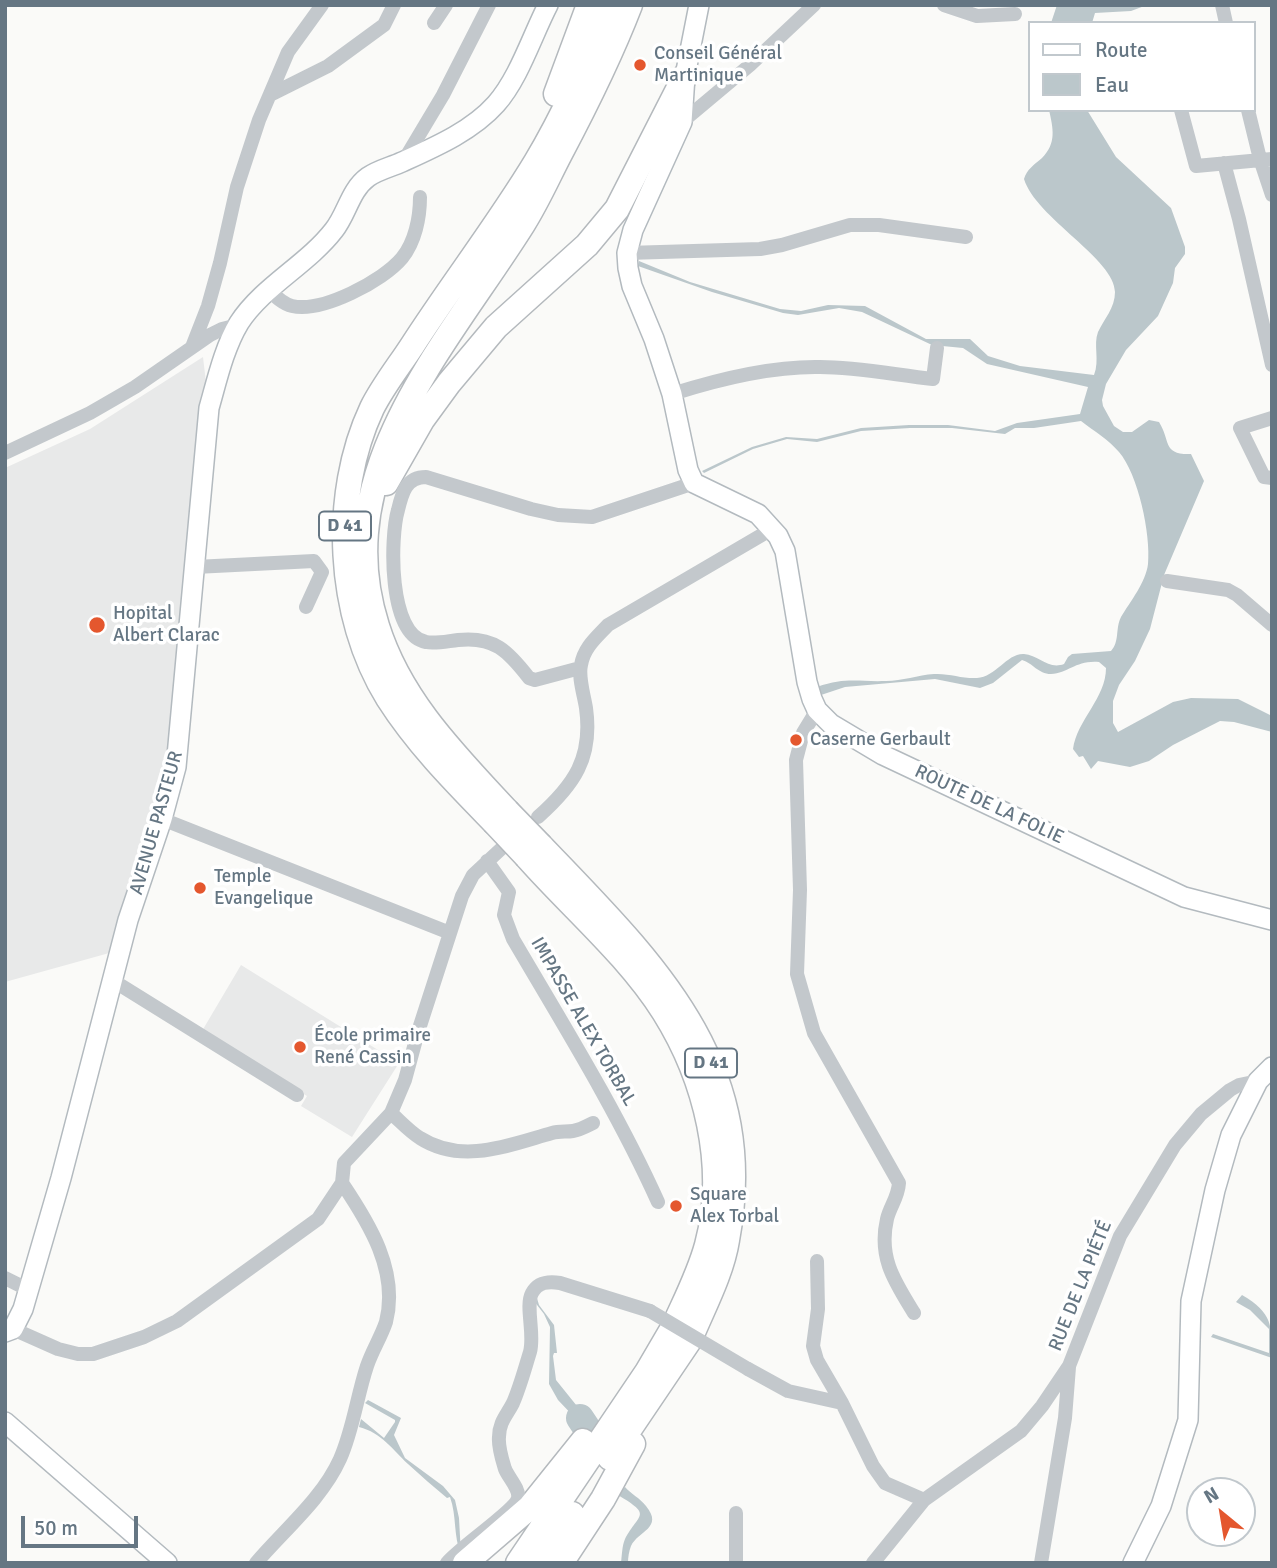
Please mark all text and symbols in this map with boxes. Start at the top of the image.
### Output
legend [1028,21,1256,112]
text: Route [1095,37,1147,63]
place label: Conseil Général Martinique [654,43,782,87]
marker: Conseil Général Martinique [632,57,648,73]
text: Eau [1095,72,1129,98]
road number: D 41 [319,512,371,540]
place label: Hopital Albert Clarac [113,603,220,647]
marker: Hopital Albert Clarac [87,615,107,635]
place label: Caserne Gerbault [810,729,951,751]
marker: Caserne Gerbault [788,732,804,748]
street label: AVENUE PASTEUR [126,749,188,897]
street label: ROUTE DE LA FOLIE [911,760,1067,850]
place label: Temple Evangelique [214,866,313,910]
marker: Temple Evangelique [192,880,208,896]
street label: IMPASSE ALEX TORBAL [525,934,641,1110]
place label: École primaire René Cassin [314,1025,431,1069]
marker: École primaire René Cassin [292,1039,308,1055]
road number: D 41 [685,1048,737,1078]
place label: Square Alex Torbal [690,1184,779,1228]
marker: Square Alex Torbal [668,1198,684,1214]
street label: RUE DE LA PIÉTÉ [1044,1217,1118,1355]
north arrow [1186,1477,1256,1547]
text: N [1200,1482,1223,1509]
scale bar [24,1502,142,1546]
text: 50 m [34,1515,78,1541]

